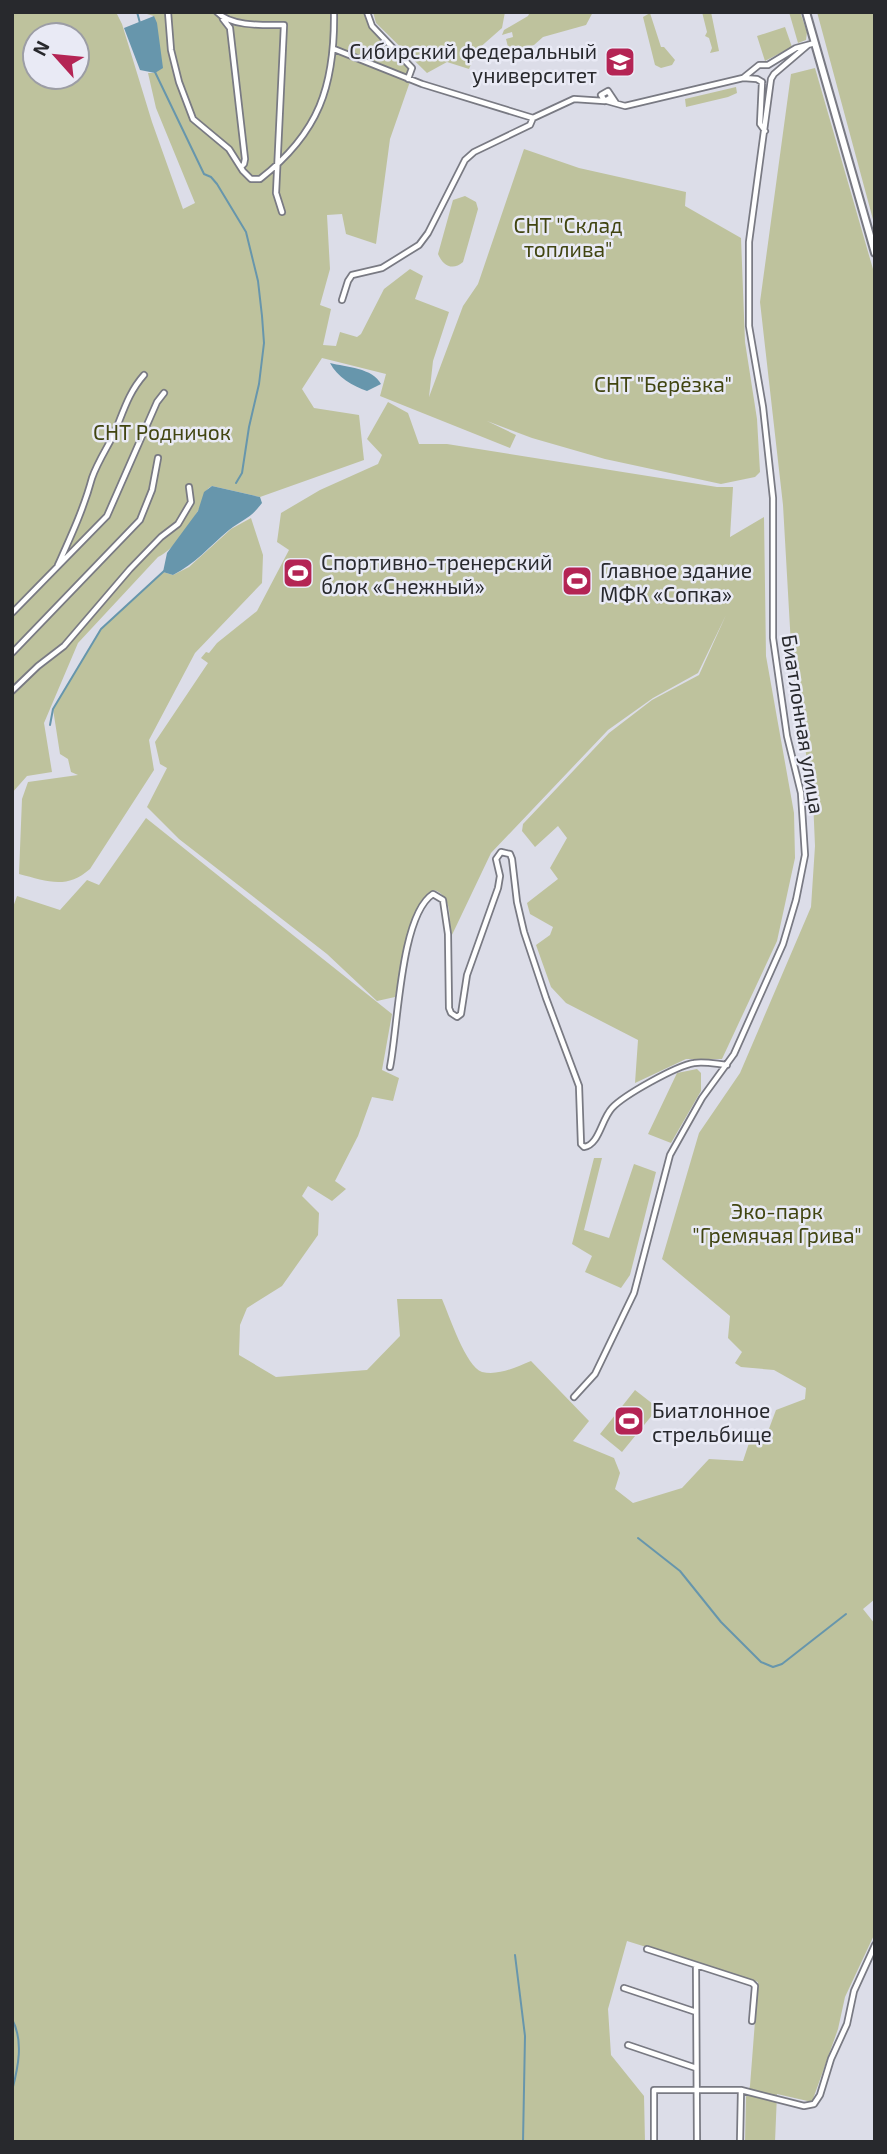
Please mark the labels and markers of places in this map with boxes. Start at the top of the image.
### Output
place label: Сибирский федеральный университет [349,38,597,88]
school or university icon: Сибирский федеральный университет [603,45,637,79]
place label: Спортивно-тренерский блок «Снежный» [321,549,552,598]
sports icon: Спортивно-тренерский блок «Снежный» [281,556,315,590]
place label: Главное здание МФК «Сопка» [600,557,752,606]
sports icon: Главное здание МФК «Сопка» [560,564,594,598]
place label: Биатлонное стрельбище [652,1397,772,1446]
sports icon: Биатлонное стрельбище [612,1404,646,1438]

